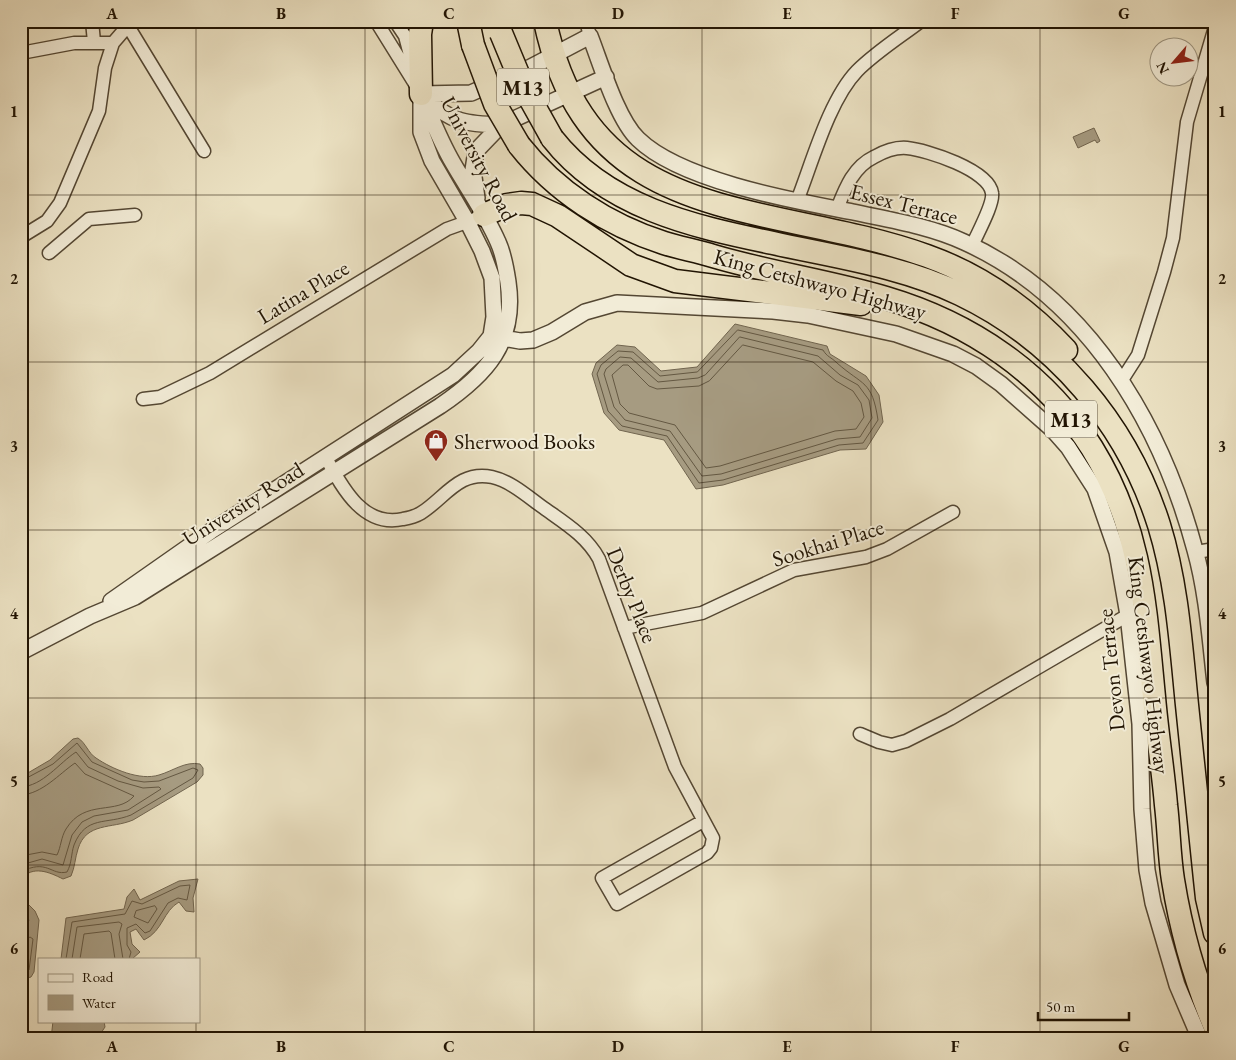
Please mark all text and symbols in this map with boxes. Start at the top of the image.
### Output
text: A [105,3,118,24]
text: B [276,3,286,24]
text: C [443,3,455,24]
text: D [612,3,624,24]
text: E [782,3,792,24]
text: F [951,3,960,24]
text: G [1118,3,1130,24]
north arrow [1148,38,1198,88]
text: N [1152,58,1173,77]
road number: M13 [497,68,549,105]
street label: University Road [434,91,525,227]
text: 1 [10,101,18,122]
text: 1 [1218,101,1226,122]
street label: Essex Terrace [847,177,961,232]
street label: King Cetshwayo Highway [710,242,930,326]
street label: Latina Place [252,253,355,331]
text: 2 [10,268,19,289]
text: 2 [1218,268,1227,289]
road number: M13 [1045,400,1097,438]
place label: Sherwood Books [454,427,595,456]
shop icon: Sherwood Books [423,428,449,462]
text: 3 [10,436,18,457]
text: 3 [1218,436,1226,457]
street label: University Road [177,455,310,553]
street label: Sookhai Place [769,512,888,574]
street label: Derby Place [600,543,664,647]
street label: King Cetshwayo Highway [1121,554,1177,776]
text: 4 [10,603,19,624]
text: 4 [1218,603,1227,624]
street label: Devon Terrace [1090,607,1132,733]
text: 5 [10,771,18,792]
text: 5 [1218,771,1226,792]
text: 6 [10,938,19,959]
text: 6 [1218,938,1227,959]
legend [38,958,200,1022]
text: Road [82,967,114,986]
scale bar [1038,990,1130,1022]
text: Water [82,993,116,1012]
text: 50 m [1046,997,1075,1016]
text: A [105,1036,118,1057]
text: B [276,1036,286,1057]
text: C [443,1036,455,1057]
text: D [612,1036,624,1057]
text: E [782,1036,792,1057]
text: F [951,1036,960,1057]
text: G [1118,1036,1130,1057]

